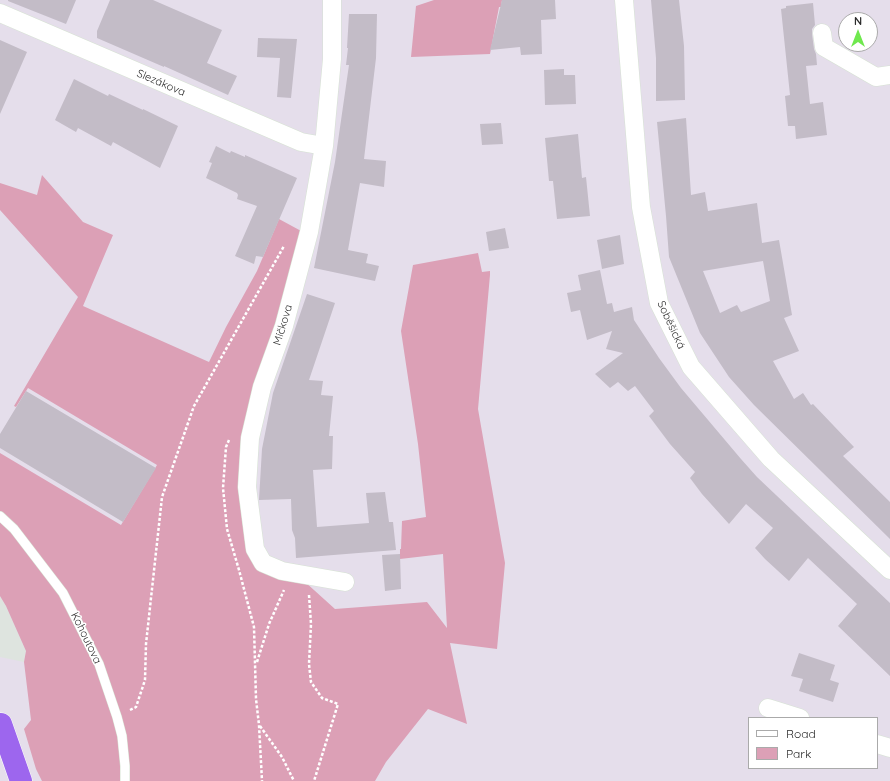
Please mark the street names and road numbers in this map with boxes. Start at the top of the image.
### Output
street label: Slezákova [135,67,187,99]
street label: Soběšická [654,299,688,351]
street label: Míčkova [271,303,295,347]
street label: Kohoutova [68,610,104,666]

